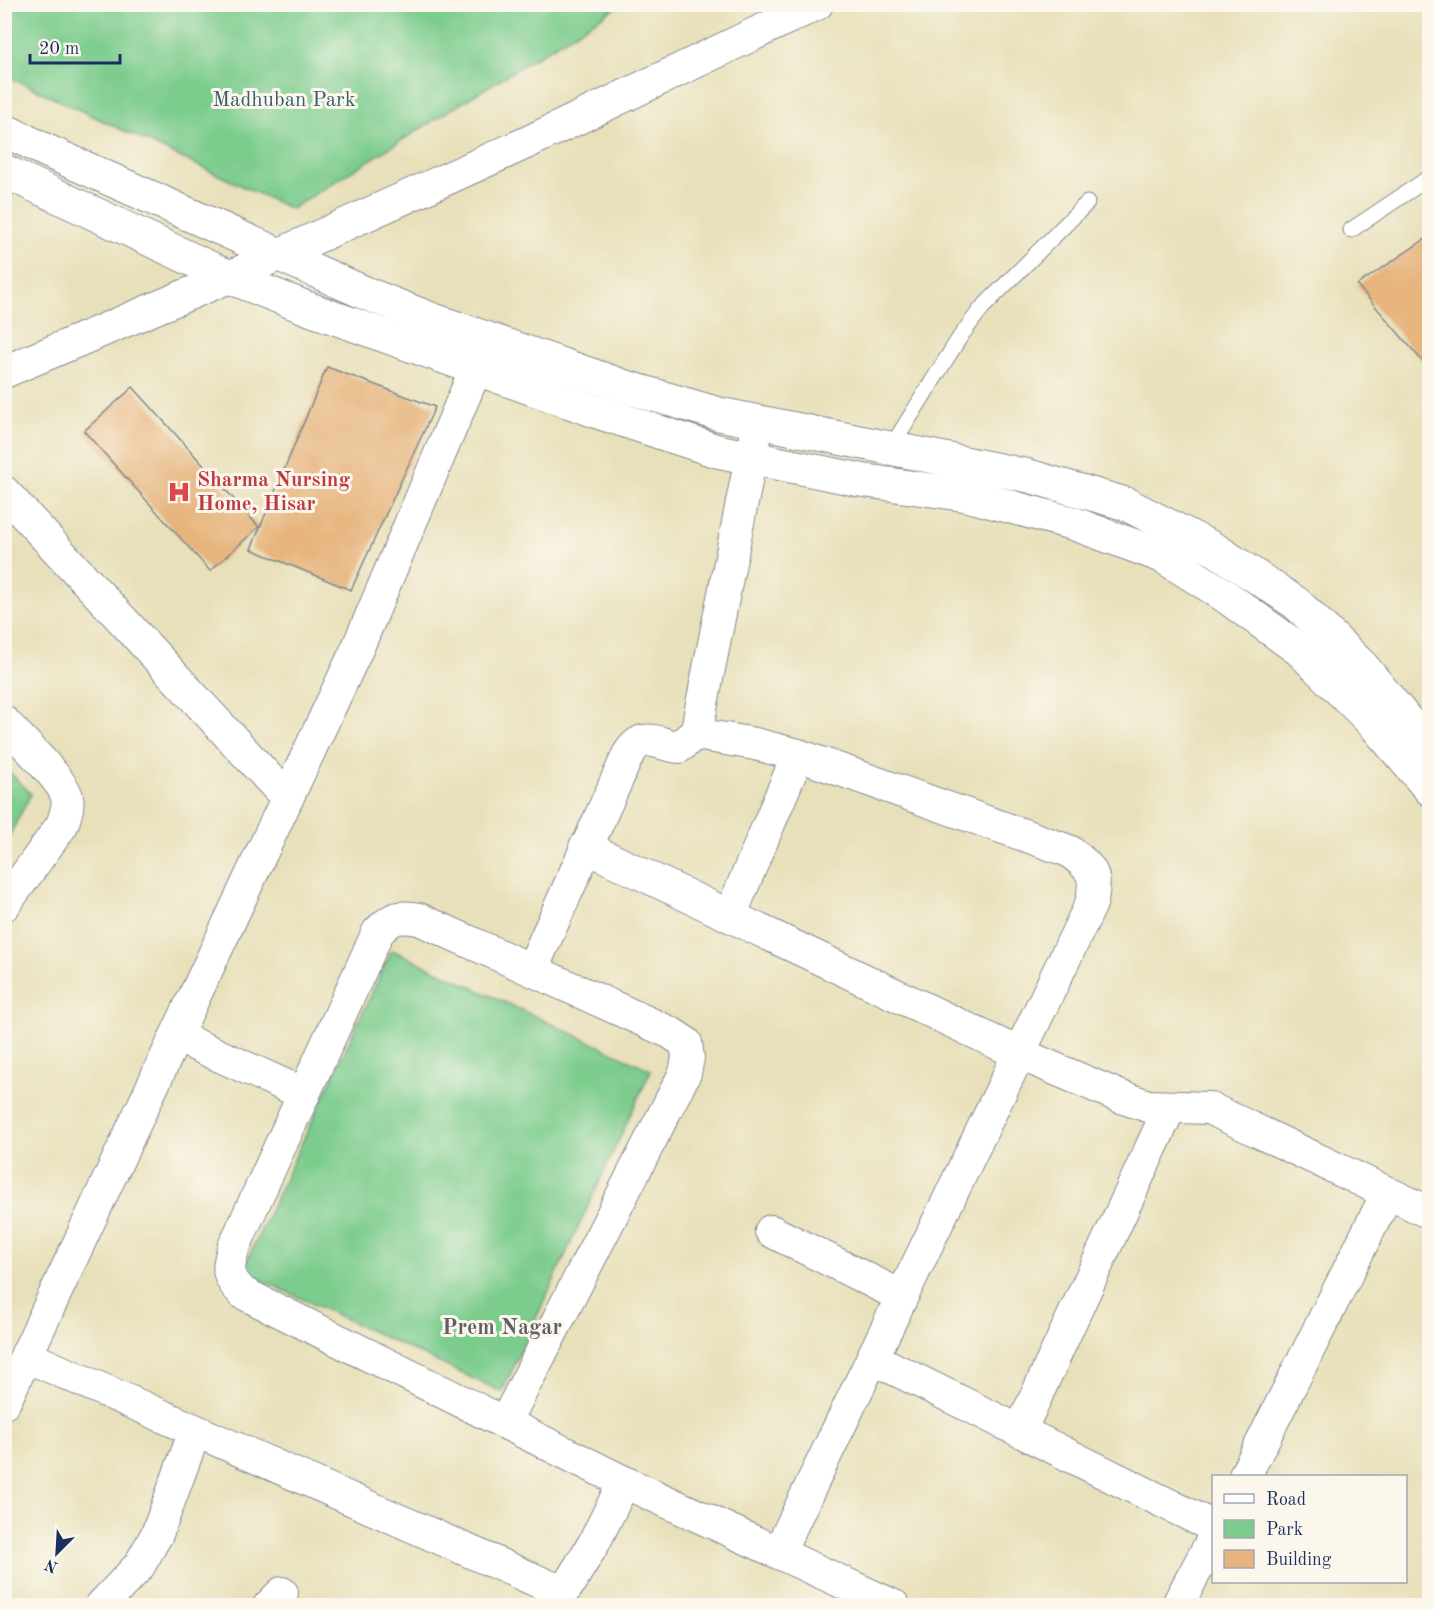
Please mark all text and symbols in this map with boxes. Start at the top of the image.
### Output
scale bar [30,27,120,65]
text: 20 m [39,40,79,58]
park label: Madhuban Park [212,90,356,111]
place label: Sharma Nursing Home, Hisar [197,470,351,515]
hospital icon: Sharma Nursing Home, Hisar [166,479,192,505]
district label: Prem Nagar [442,1317,562,1339]
legend [1212,1475,1407,1583]
text: Road [1266,1491,1306,1509]
text: Park [1266,1521,1303,1539]
north arrow [27,1523,87,1583]
text: Building [1266,1551,1332,1569]
text: N [42,1555,61,1575]

